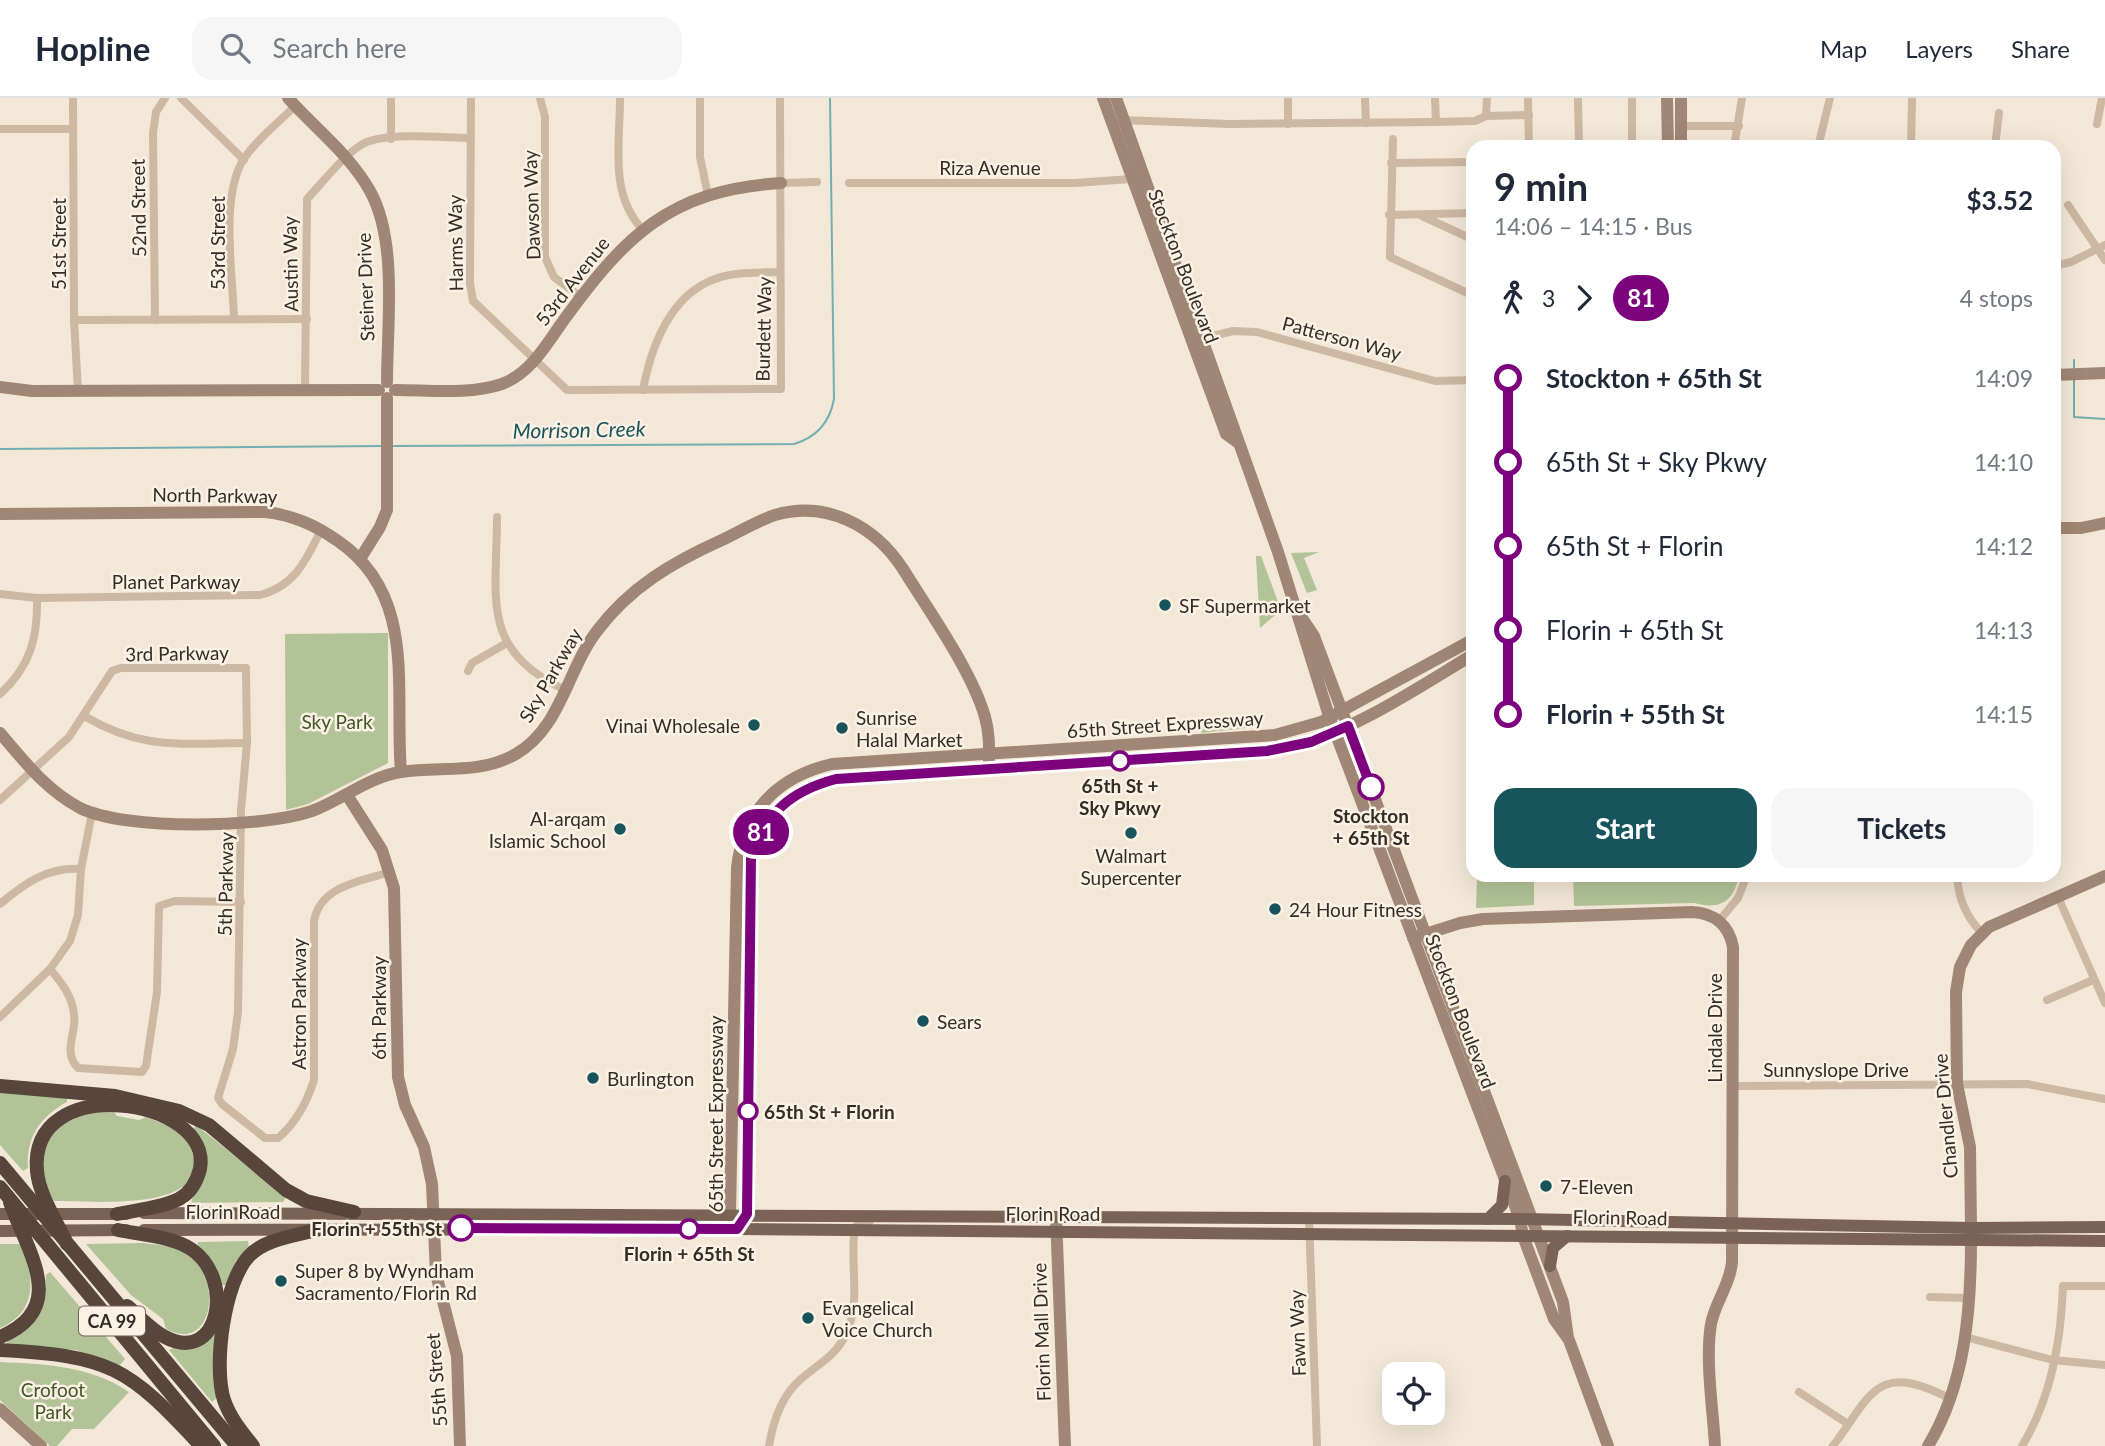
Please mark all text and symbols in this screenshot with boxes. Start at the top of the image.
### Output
search box [192,17,682,80]
text: Hopline [35,28,150,68]
icon: search [216,29,254,67]
text: Search here [272,32,407,64]
text: Map [1820,34,1867,63]
text: Layers [1905,34,1973,63]
text: Share [2011,34,2070,63]
street label: Dawson Way [518,149,544,261]
street label: Riza Avenue [939,156,1041,179]
street label: 52nd Street [126,159,150,257]
text: 9 min [1494,163,1588,209]
text: $3.52 [1967,184,2033,216]
street label: Stockton Boulevard [1144,186,1224,346]
street label: Harms Way [443,194,467,292]
street label: 53rd Street [206,196,229,290]
street label: 51st Street [47,198,70,290]
text: 14:06 – 14:15 · Bus [1494,212,1693,240]
street label: Austin Way [278,216,302,312]
street label: Steiner Drive [352,232,378,342]
street label: 53rd Avenue [530,232,614,330]
street label: Burdett Way [751,276,775,382]
icon: walk [1494,279,1532,317]
icon: forward [1565,279,1603,317]
text: 81 [1627,283,1655,312]
text: 3 [1542,284,1555,312]
text: 4 stops [1960,284,2033,312]
street label: Patterson Way [1280,311,1404,365]
text: Stockton + 65th St [1546,362,1762,394]
text: 14:09 [1974,364,2033,392]
water label: Morrison Creek [512,415,647,443]
text: 65th St + Sky Pkwy [1546,446,1767,478]
text: 14:10 [1974,448,2033,476]
street label: North Parkway [152,482,278,508]
text: 65th St + Florin [1546,530,1723,562]
text: 14:12 [1974,532,2033,560]
street label: Planet Parkway [112,570,240,593]
place label: SF Supermarket [1179,594,1311,617]
marker: SF Supermarket [1157,597,1173,613]
text: Florin + 65th St [1546,614,1723,646]
text: 14:13 [1974,616,2033,644]
street label: Sky Parkway [514,624,586,726]
street label: 3rd Parkway [125,641,229,665]
text: Florin + 55th St [1546,698,1725,730]
text: 14:15 [1974,700,2033,728]
place label: Sunrise Halal Market [856,706,963,751]
street label: 65th Street Expressway [1066,706,1264,742]
park label: Sky Park [301,710,373,733]
place label: Vinai Wholesale [606,714,740,737]
marker: Vinai Wholesale [746,717,762,733]
marker: Sunrise Halal Market [834,720,850,736]
marker: 65th St + Sky Pkwy [1110,751,1130,771]
place label: 65th St + Sky Pkwy [1079,774,1162,819]
marker: Stockton + 65th St [1358,774,1384,800]
button: Start [1494,788,1757,868]
button: Tickets [1771,788,2033,868]
place label: Stockton + 65th St [1332,804,1410,849]
place label: Al-arqam Islamic School [489,807,606,852]
line badge: 81 [730,809,792,855]
text: 81 [747,817,775,846]
marker: Al-arqam Islamic School [612,821,628,837]
marker: Walmart Supercenter [1123,825,1139,841]
street label: 5th Parkway [213,831,237,936]
place label: Walmart Supercenter [1080,844,1182,889]
place label: 24 Hour Fitness [1289,898,1422,921]
marker: 24 Hour Fitness [1267,901,1283,917]
street label: Stockton Boulevard [1421,931,1501,1091]
street label: Astron Parkway [287,938,310,1070]
street label: 6th Parkway [367,956,390,1060]
street label: Lindale Drive [1703,973,1726,1083]
place label: Sears [937,1010,982,1033]
marker: Sears [915,1013,931,1029]
street label: 65th Street Expressway [704,1015,727,1213]
street label: Chandler Drive [1928,1053,1962,1179]
street label: Sunnyslope Drive [1763,1058,1909,1081]
place label: Burlington [607,1067,694,1090]
marker: Burlington [585,1070,601,1086]
place label: 65th St + Florin [764,1100,895,1123]
marker: 65th St + Florin [738,1101,758,1121]
place label: 7-Eleven [1560,1175,1633,1198]
marker: 7-Eleven [1538,1178,1554,1194]
street label: Florin Road [186,1200,280,1223]
street label: Florin Road [1006,1202,1100,1225]
street label: Florin Road [1572,1205,1668,1229]
marker: Florin + 55th St [448,1215,474,1241]
place label: Florin + 55th St [311,1217,442,1240]
marker: Florin + 65th St [679,1219,699,1239]
place label: Florin + 65th St [624,1242,754,1265]
place label: Super 8 by Wyndham Sacramento/Florin Rd [295,1259,477,1304]
street label: Florin Mall Drive [1027,1262,1055,1402]
marker: Super 8 by Wyndham Sacramento/Florin Rd [273,1273,289,1289]
street label: Fawn Way [1284,1289,1310,1377]
place label: Evangelical Voice Church [822,1296,933,1341]
road number: CA 99 [79,1306,145,1336]
marker: Evangelical Voice Church [800,1310,816,1326]
street label: 55th Street [420,1332,452,1428]
map controls [1382,1362,1445,1425]
button: locate [1382,1362,1445,1425]
park label: Crofoot Park [21,1378,85,1423]

